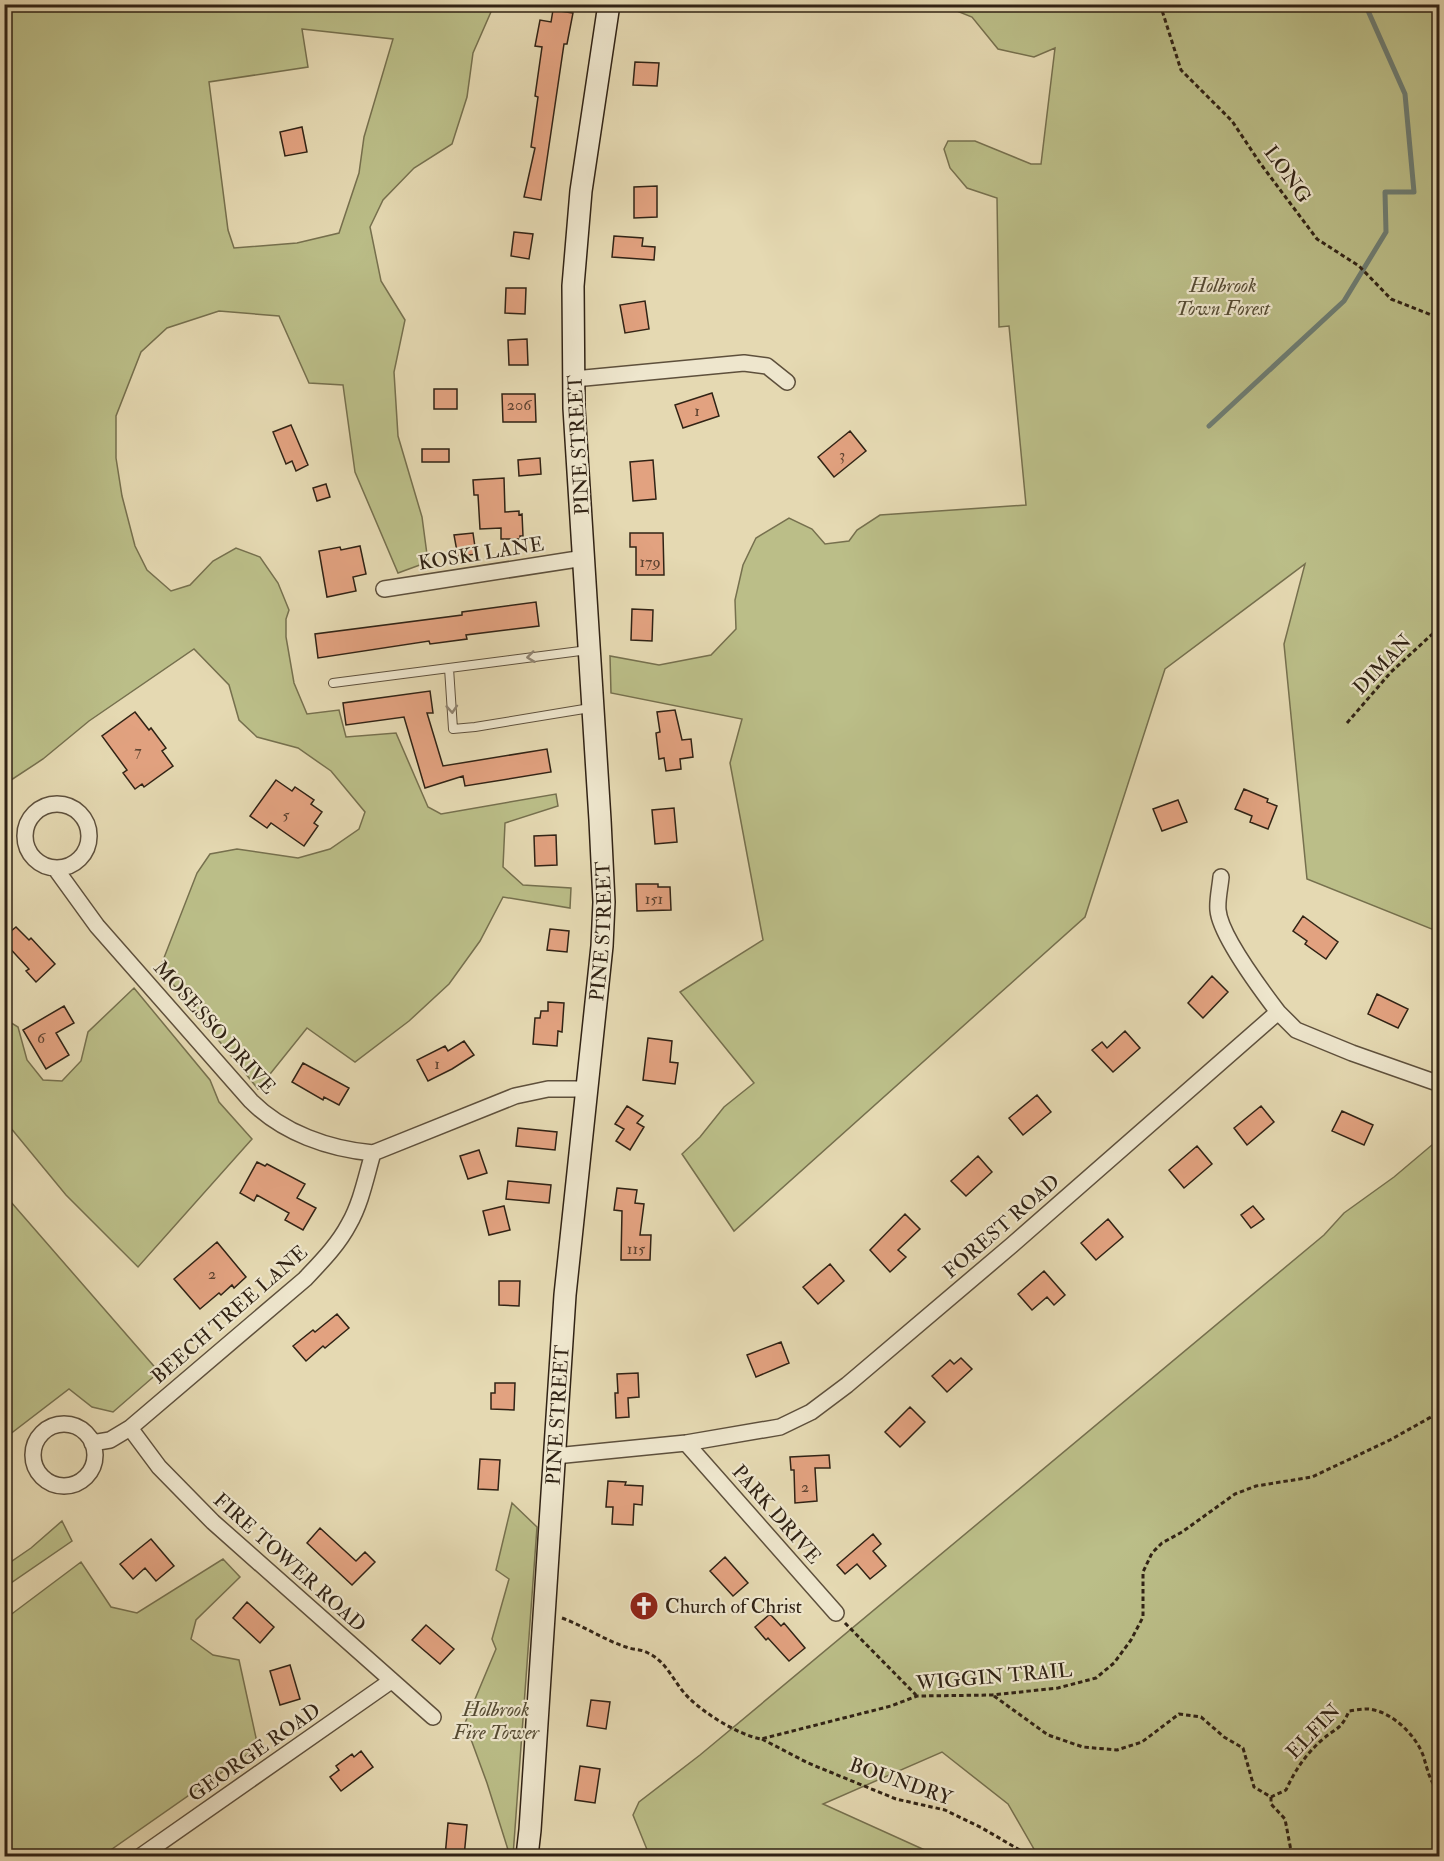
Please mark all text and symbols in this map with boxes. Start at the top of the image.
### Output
street label: LONG [1258,141,1317,208]
park label: Holbrook Town Forest [1176,273,1271,321]
street label: PINE STREET [562,374,595,516]
house number: 206 [507,395,532,415]
house number: 1 [694,401,700,421]
house number: 3 [839,445,845,465]
street label: KOSKI LANE [416,531,546,576]
house number: 179 [639,552,661,572]
street label: DIMAN [1348,629,1417,700]
one-way arrow [526,651,536,663]
one-way arrow [445,705,458,714]
house number: 7 [134,741,142,761]
house number: 5 [282,805,290,825]
street label: PINE STREET [584,860,617,1002]
house number: 151 [645,889,663,909]
street label: MOSESSO DRIVE [148,956,281,1099]
house number: 6 [37,1028,46,1048]
house number: 1 [434,1054,440,1074]
street label: FOREST ROAD [938,1169,1065,1284]
house number: 115 [627,1239,645,1259]
street label: BEECH TREE LANE [146,1240,313,1389]
house number: 2 [208,1264,216,1284]
street label: PINE STREET [541,1344,575,1486]
street label: PARK DRIVE [727,1460,826,1569]
house number: 2 [801,1477,809,1497]
street label: FIRE TOWER ROAD [208,1487,371,1637]
church icon: Church of Christ [628,1590,660,1622]
place label: Church of Christ [665,1594,803,1619]
street label: WIGGIN TRAIL [914,1657,1074,1696]
park label: Holbrook Fire Tower [452,1697,541,1745]
street label: GEORGE ROAD [183,1698,325,1807]
street label: ELFIN [1281,1698,1346,1764]
street label: BOUNDRY [846,1752,957,1811]

